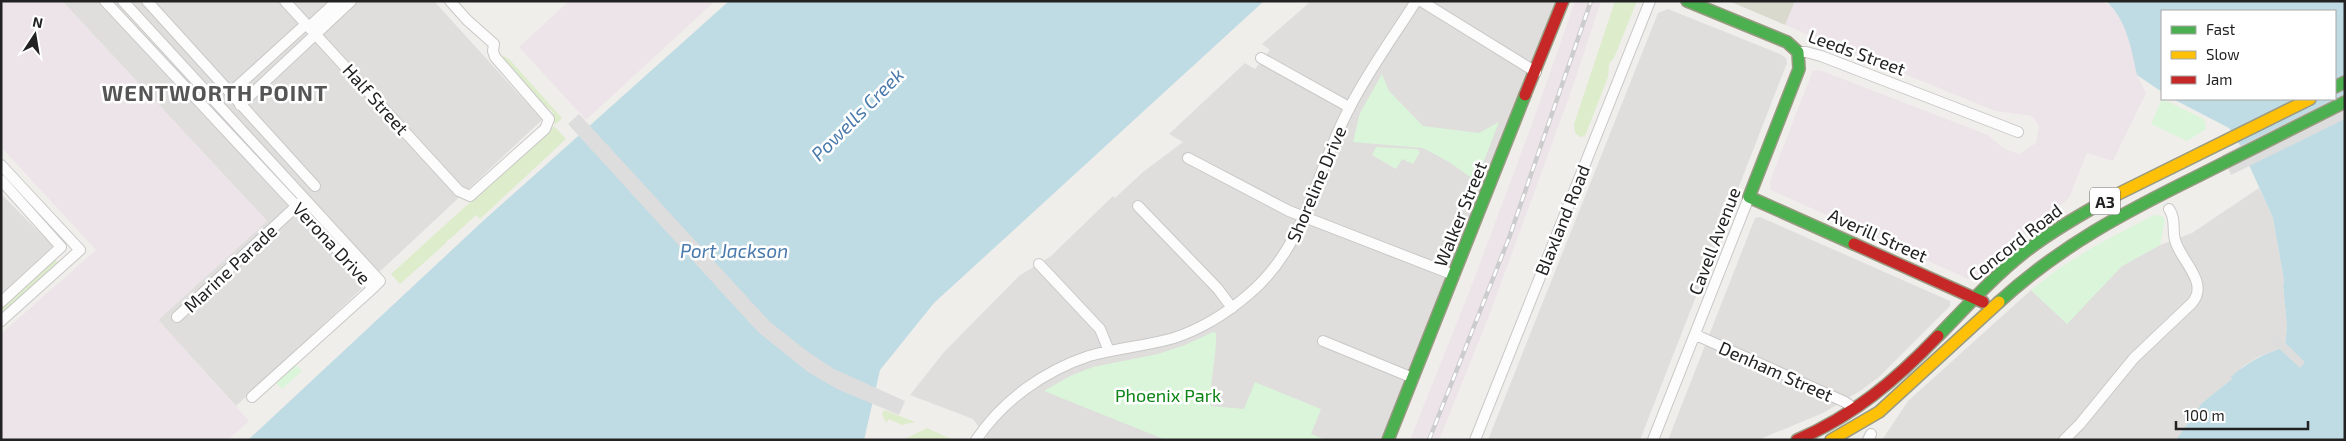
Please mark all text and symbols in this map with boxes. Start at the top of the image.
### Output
north arrow [10,10,60,60]
legend [2161,10,2336,100]
text: N [31,12,45,31]
text: Fast [2206,20,2236,38]
street label: Leeds Street [1805,24,1909,80]
text: Slow [2206,45,2240,63]
street label: Half Street [338,59,414,139]
water label: Powells Creek [806,63,908,165]
text: Jam [2206,70,2232,88]
district label: WENTWORTH POINT [102,79,328,105]
street label: Shoreline Drive [1282,123,1350,245]
street label: Walker Street [1429,158,1491,270]
street label: Blaxland Road [1530,161,1594,279]
street label: Cavell Avenue [1683,184,1745,298]
road number: A3 [2090,188,2120,215]
street label: Verona Drive [288,197,376,289]
street label: Concord Road [1964,199,2066,285]
street label: Averill Street [1825,203,1931,267]
street label: Marine Parade [179,219,281,317]
water label: Port Jackson [680,239,788,262]
street label: Denham Street [1716,336,1836,406]
park label: Phoenix Park [1115,384,1221,406]
scale bar [2176,398,2308,430]
text: 100 m [2184,406,2225,424]

